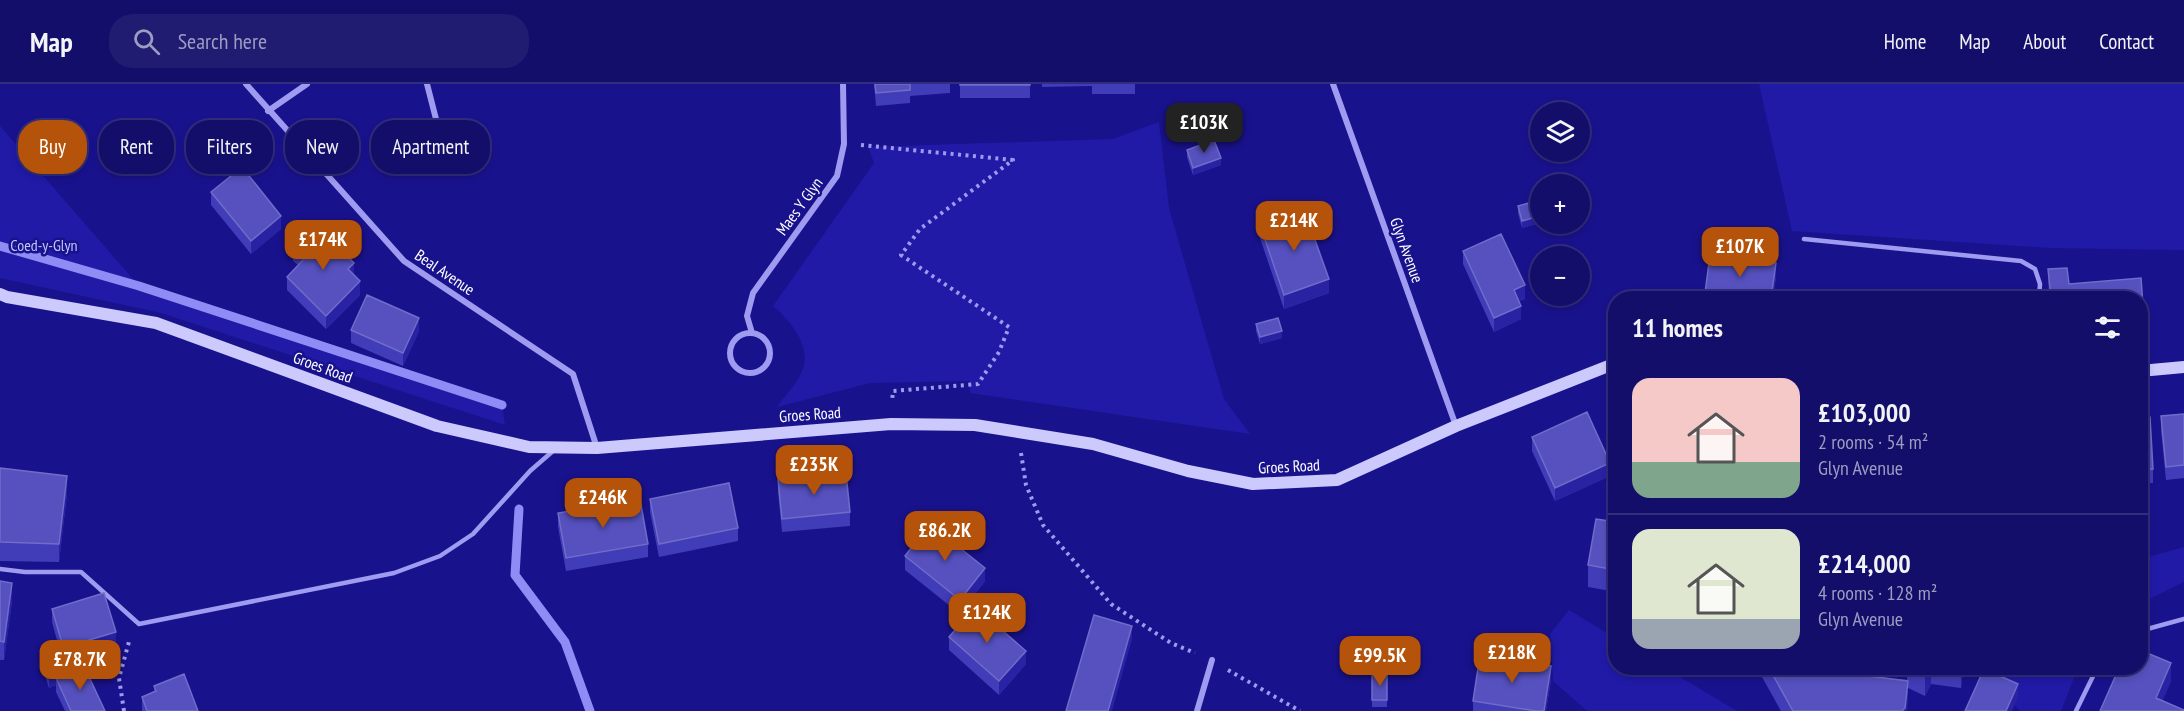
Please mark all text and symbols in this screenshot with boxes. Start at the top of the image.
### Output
search box [109,14,529,68]
text: Map [30,23,73,60]
icon: search [130,25,163,58]
text: Search here [178,27,267,55]
text: Home [1884,28,1926,55]
text: Map [1959,28,1990,55]
text: About [2023,28,2066,55]
text: Contact [2099,28,2154,55]
map controls [1530,102,1590,306]
button: layers [1530,102,1590,162]
pin: £103K [1162,103,1246,154]
text: £103K [1180,109,1228,135]
chip: Buy [18,120,87,174]
chip: Rent [99,120,174,174]
chip: Filters [186,120,273,174]
chip: New [285,120,359,174]
chip: Apartment [371,120,490,174]
street label: Maes Y Glyn [771,173,827,239]
button: + [1530,174,1590,234]
pin: £214K [1252,201,1336,252]
text: £214K [1270,207,1318,233]
street label: Glyn Avenue [1386,215,1428,285]
pin: £174K [281,220,365,271]
text: £174K [299,226,347,252]
pin: £107K [1698,227,1782,278]
text: £107K [1716,233,1764,259]
park label: Coed-y-Glyn [10,235,78,255]
street label: Beal Avenue [411,245,479,299]
button: − [1530,246,1590,306]
text: 11 homes [1632,311,1723,344]
icon: filters [2091,311,2124,344]
street label: Groes Road [291,347,356,387]
text: £103,000 [1818,396,1911,429]
street label: Groes Road [778,402,842,426]
icon: home [1680,402,1752,474]
text: 2 rooms · 54 m² [1818,429,1928,455]
pin: £235K [772,445,856,496]
text: £235K [790,451,838,477]
street label: Groes Road [1258,454,1320,478]
text: Glyn Avenue [1818,455,1903,481]
pin: £246K [561,478,645,529]
text: £246K [579,484,627,510]
pin: £86.2K [896,511,994,562]
text: £86.2K [919,517,971,543]
text: £214,000 [1818,547,1911,580]
icon: home [1680,553,1752,625]
text: 4 rooms · 128 m² [1818,580,1937,606]
pin: £124K [945,593,1029,644]
text: £124K [963,599,1011,625]
text: Glyn Avenue [1818,606,1903,632]
pin: £218K [1470,633,1554,684]
pin: £99.5K [1331,636,1429,687]
text: £218K [1488,639,1536,665]
pin: £78.7K [31,640,129,691]
text: £99.5K [1354,642,1406,668]
text: £78.7K [54,646,106,672]

